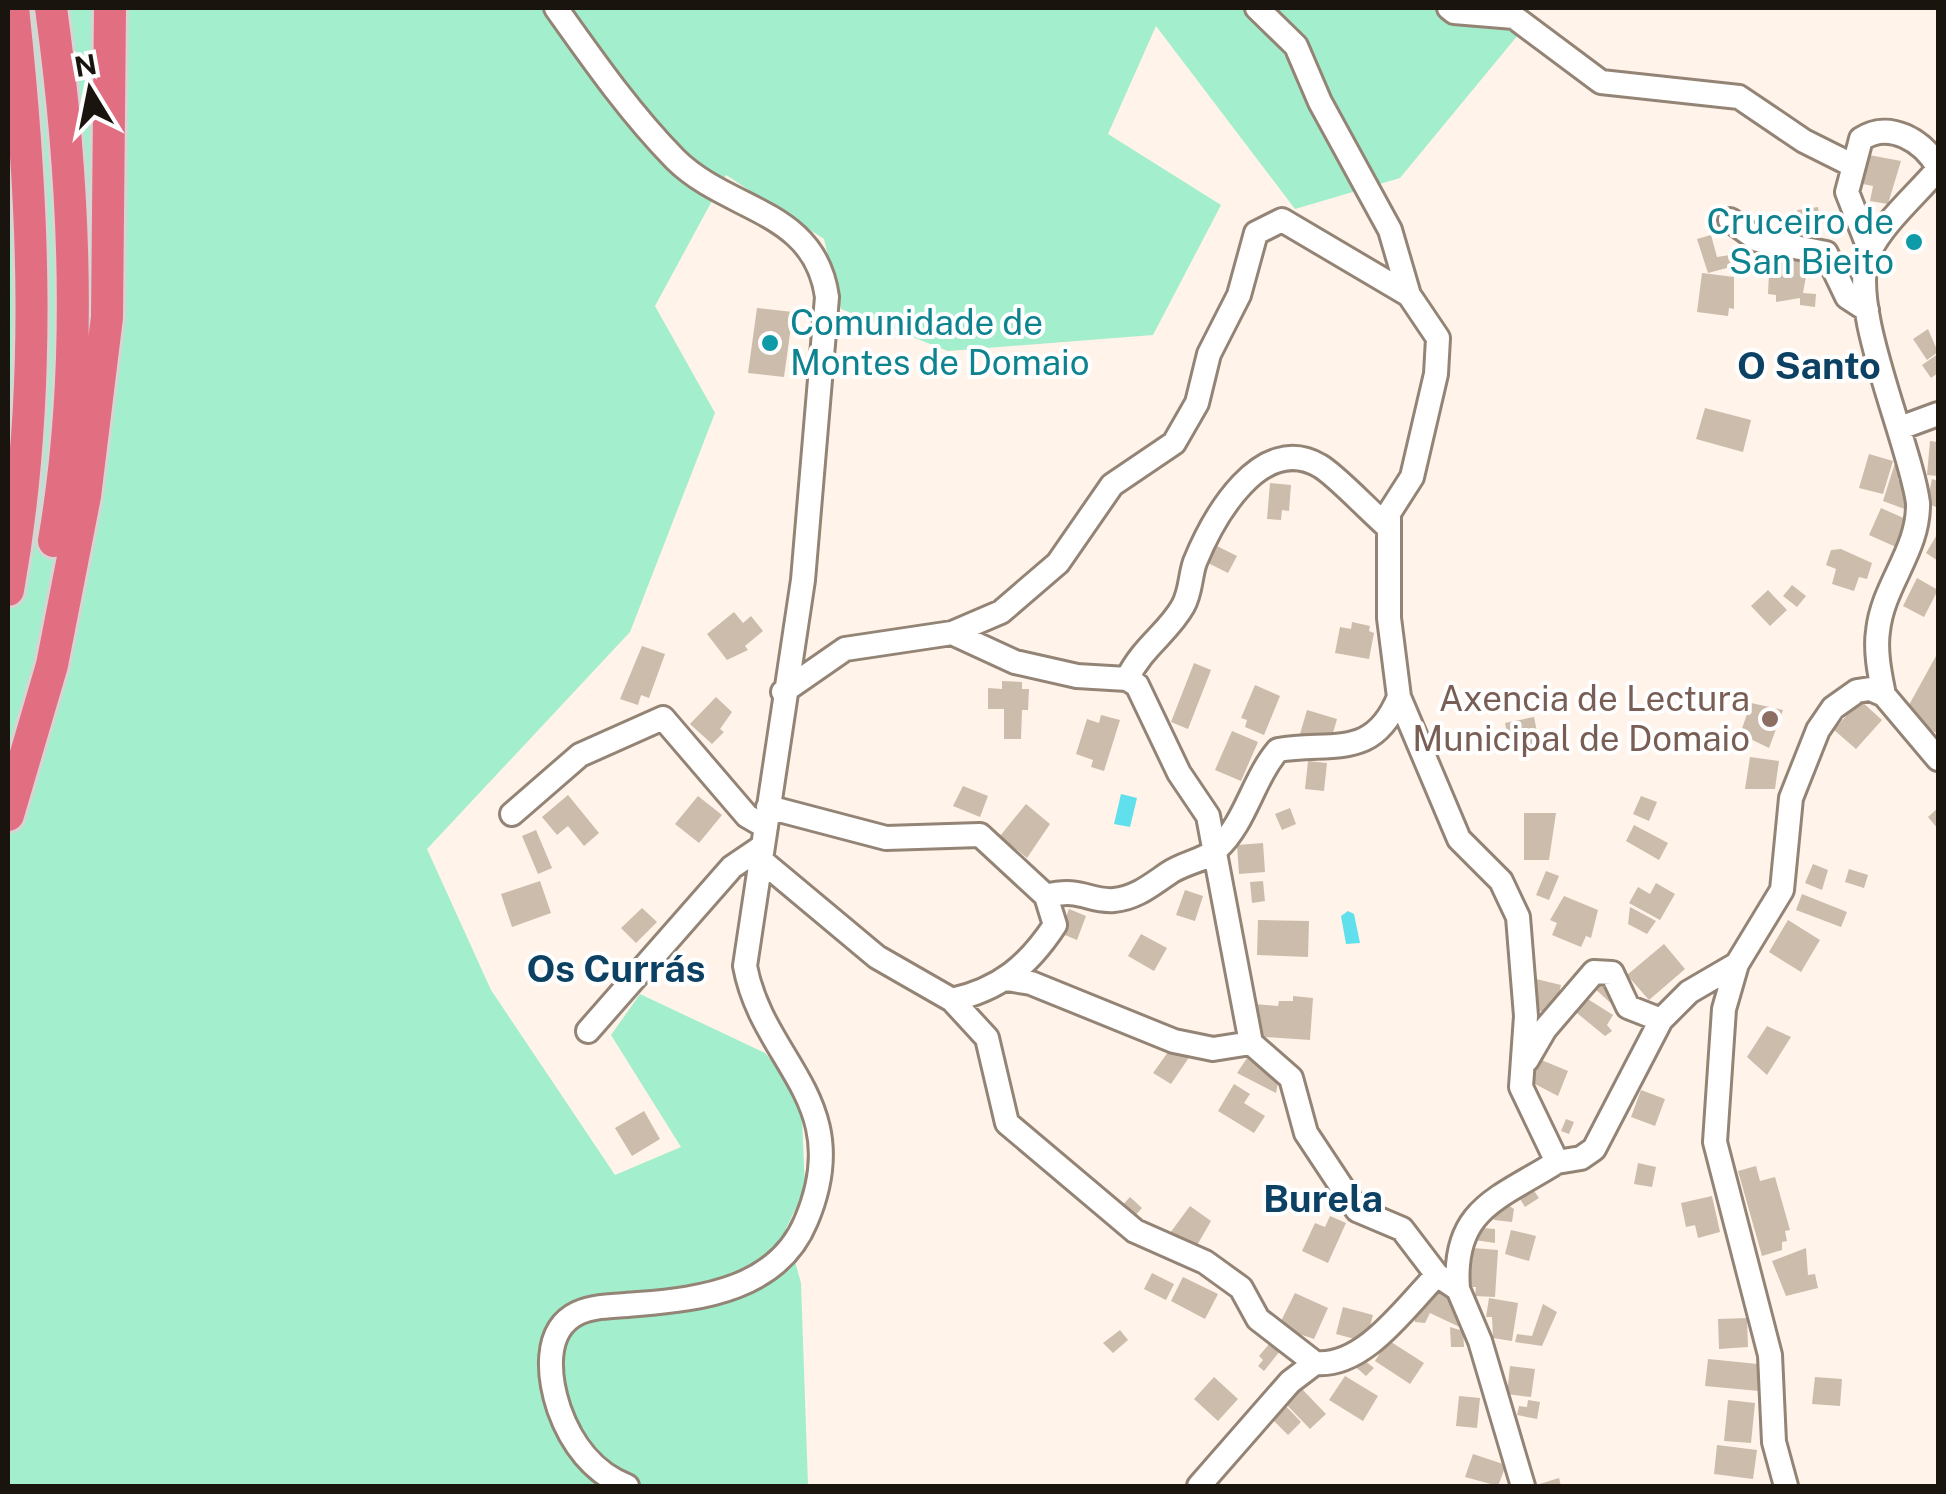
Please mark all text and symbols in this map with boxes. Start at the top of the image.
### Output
north arrow [40,40,140,140]
text: N [72,47,99,83]
place label: Cruceiro de San Bieito [1707,201,1894,282]
marker: Cruceiro de San Bieito [1903,231,1925,253]
place label: Comunidade de Montes de Domaio [790,302,1090,383]
marker: Comunidade de Montes de Domaio [759,332,781,354]
district label: O Santo [1737,343,1881,388]
place label: Axencia de Lectura Municipal de Domaio [1412,678,1750,759]
marker: Axencia de Lectura Municipal de Domaio [1759,708,1781,730]
district label: Os Currás [526,946,706,991]
district label: Burela [1263,1176,1383,1221]

